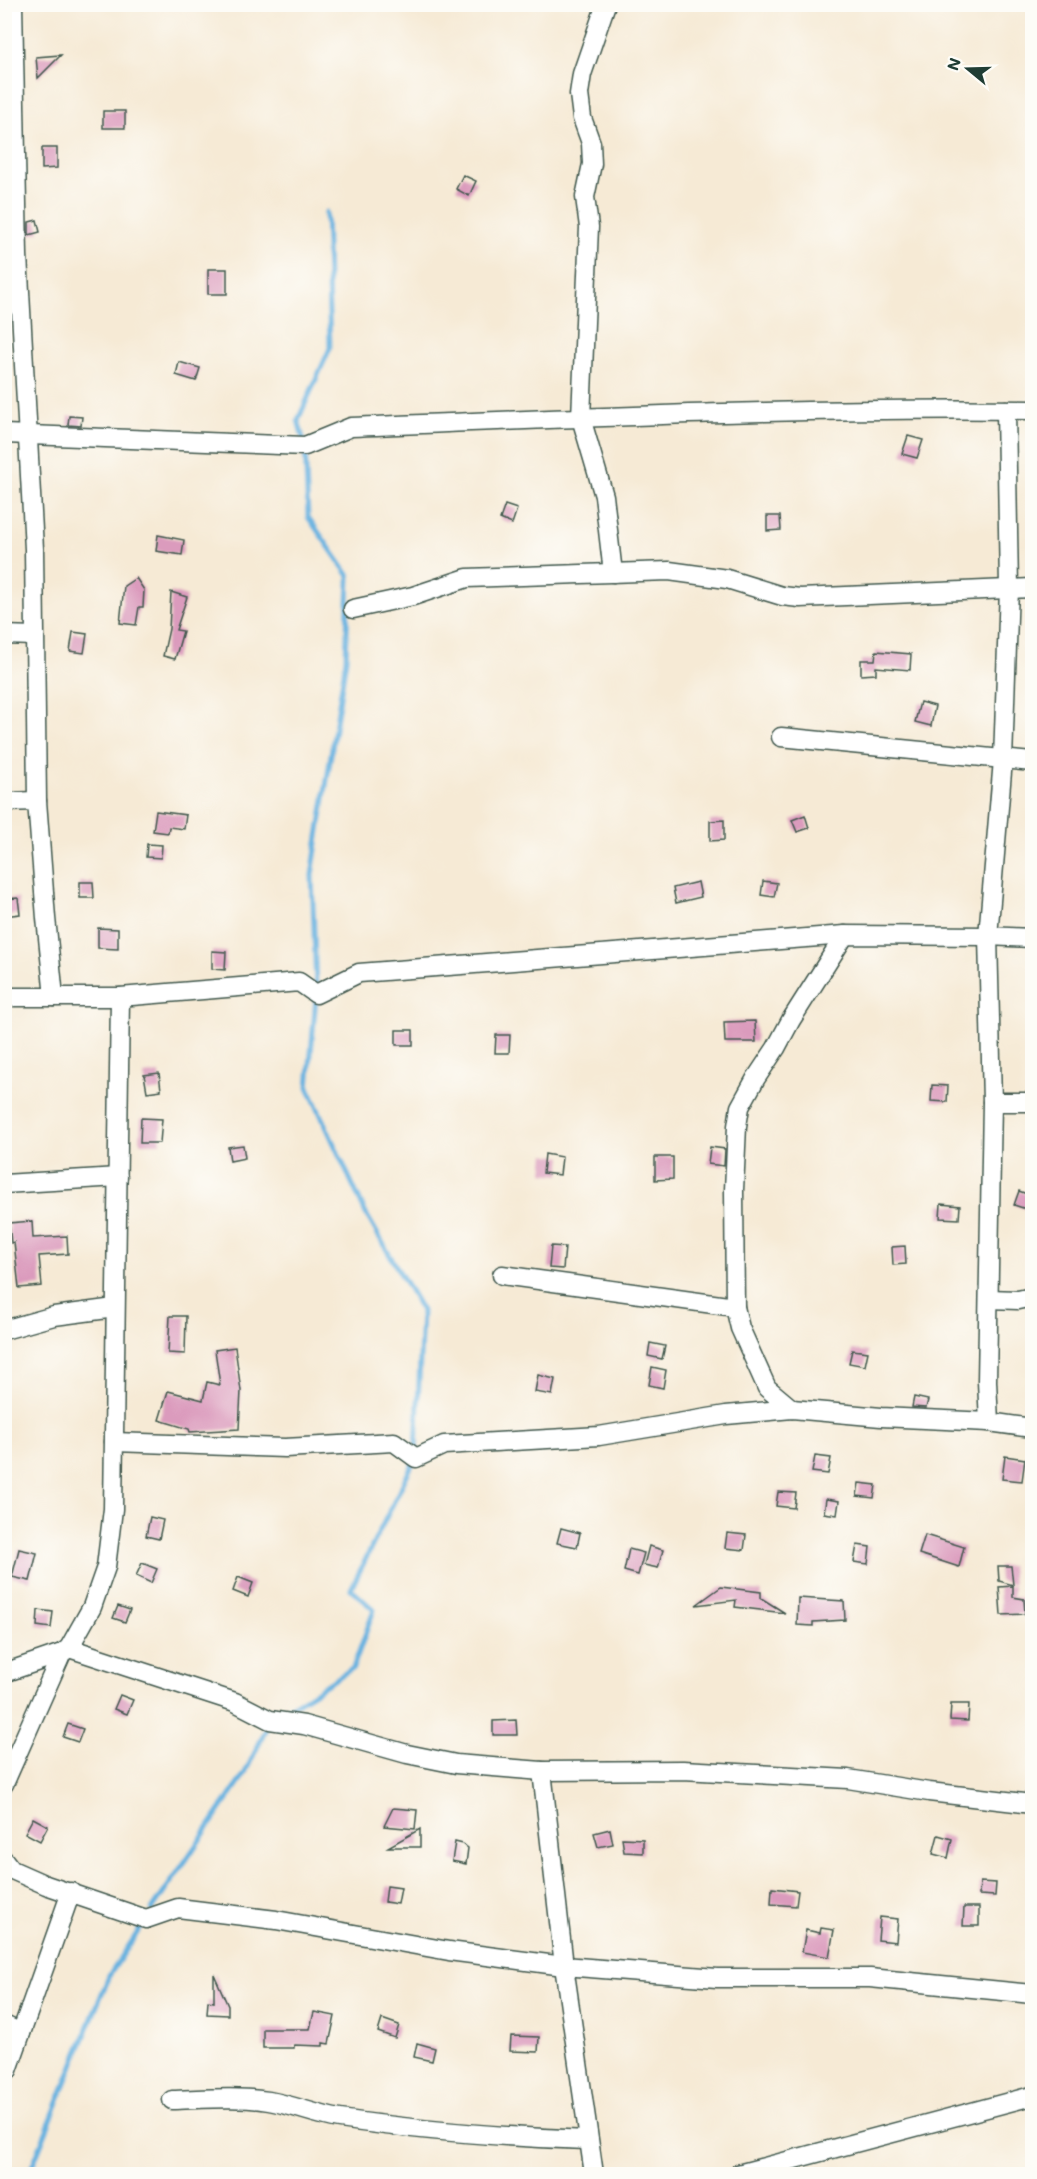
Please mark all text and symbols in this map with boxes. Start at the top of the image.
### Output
north arrow [938,39,998,99]
text: N [941,55,965,73]

